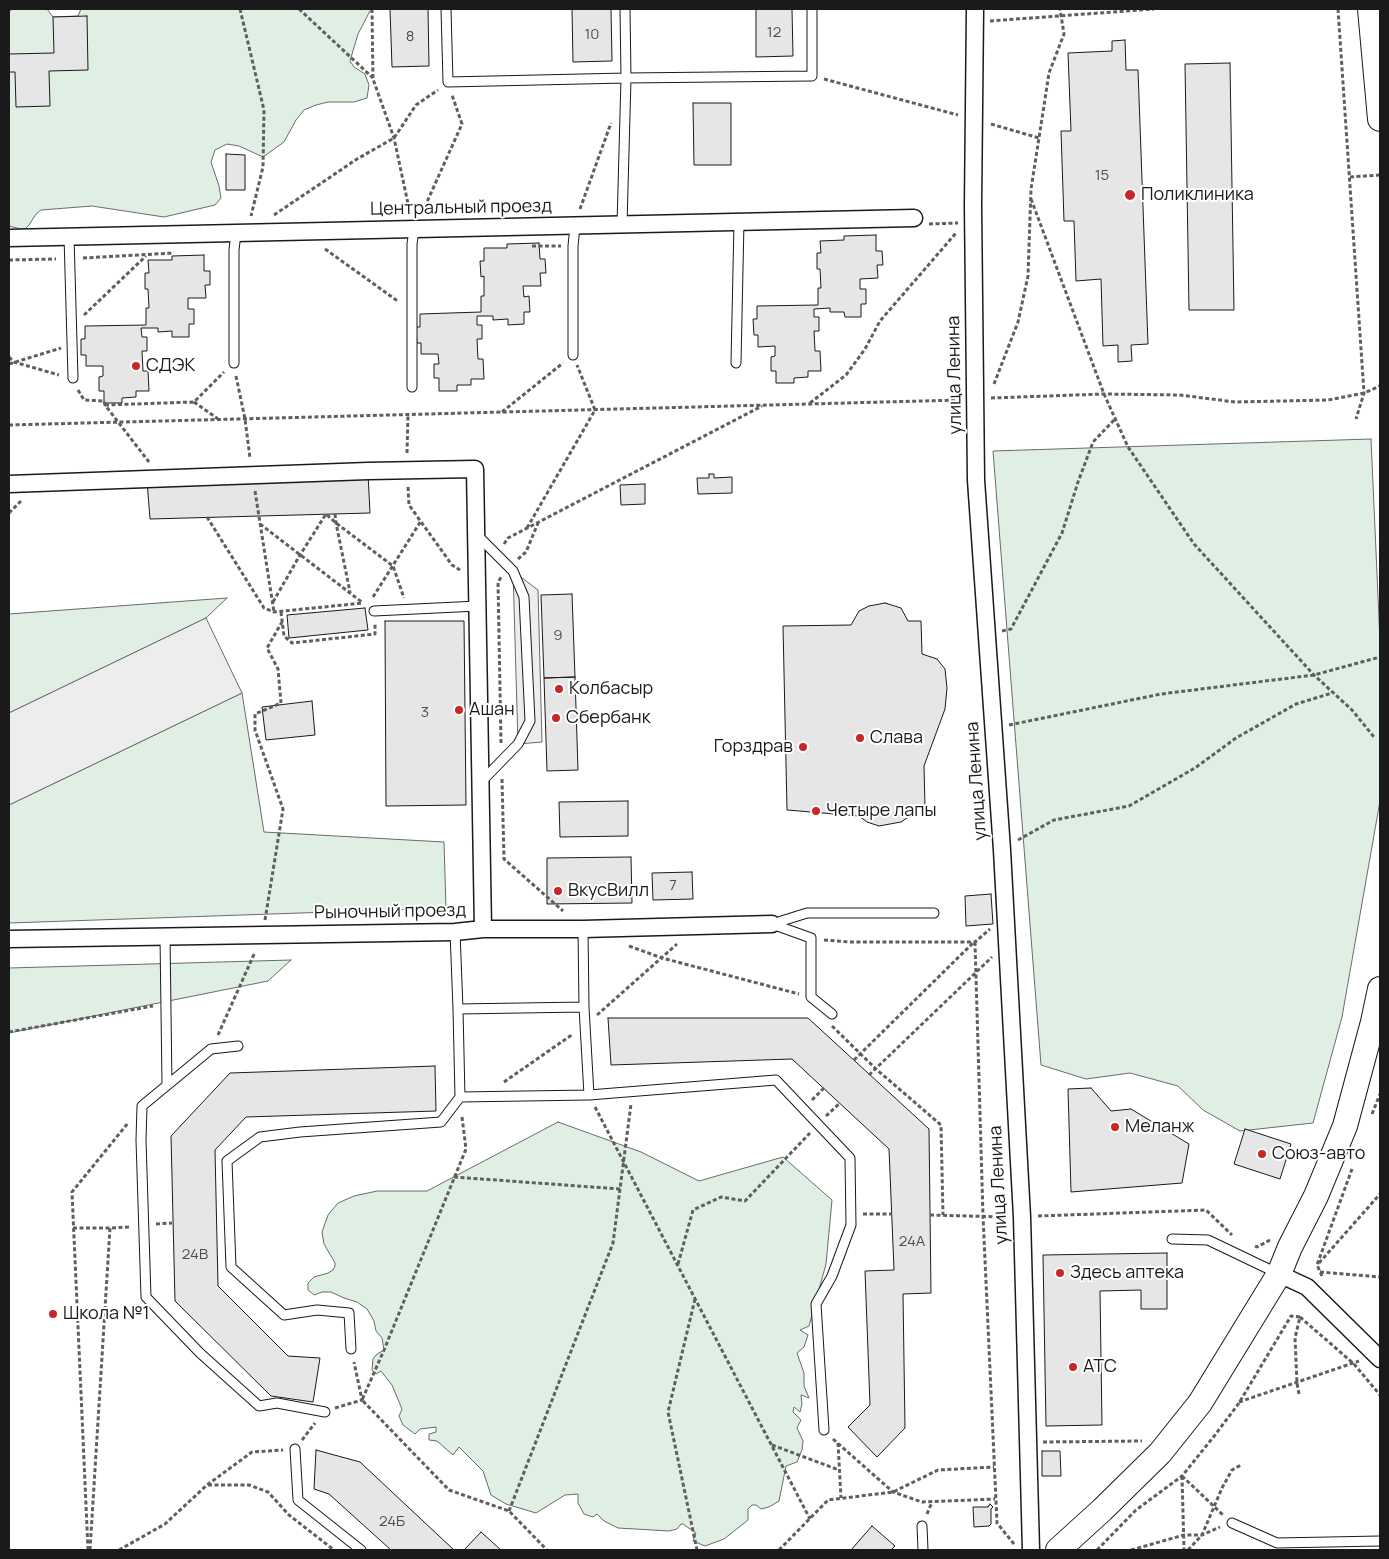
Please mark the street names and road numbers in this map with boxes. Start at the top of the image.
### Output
street label: Центральный проезд [370,196,552,220]
street label: улица Ленина [943,315,967,435]
street label: улица Ленина [962,721,992,841]
street label: Рыночный проезд [314,900,466,924]
street label: улица Ленина [985,1125,1013,1245]

